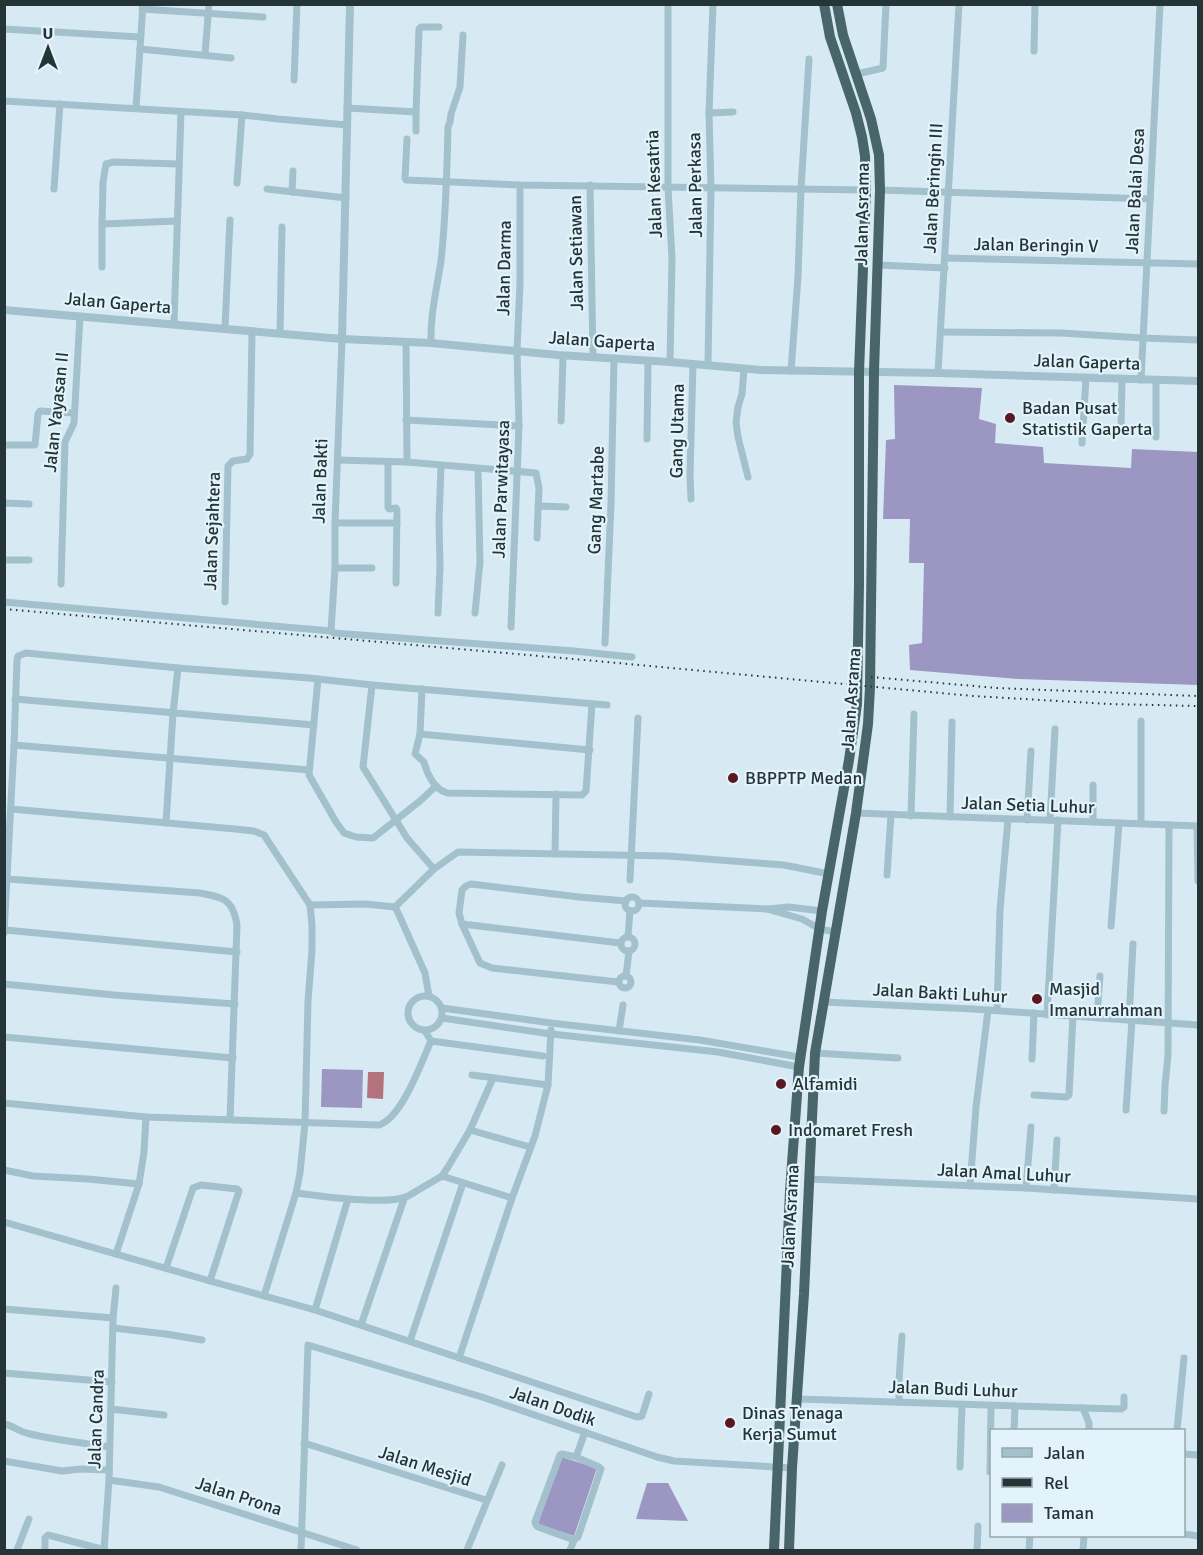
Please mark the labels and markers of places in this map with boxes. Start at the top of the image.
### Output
place label: Badan Pusat Statistik Gaperta [1022,397,1152,440]
marker: Badan Pusat Statistik Gaperta [1003,411,1017,425]
place label: BBPPTP Medan [745,767,862,789]
marker: BBPPTP Medan [726,771,740,785]
place label: Masjid Imanurrahman [1049,978,1163,1021]
marker: Masjid Imanurrahman [1030,992,1044,1006]
place label: Alfamidi [793,1073,858,1095]
marker: Alfamidi [774,1077,788,1091]
place label: Indomaret Fresh [788,1119,913,1141]
marker: Indomaret Fresh [769,1123,783,1137]
place label: Dinas Tenaga Kerja Sumut [742,1402,843,1445]
marker: Dinas Tenaga Kerja Sumut [723,1416,737,1430]

